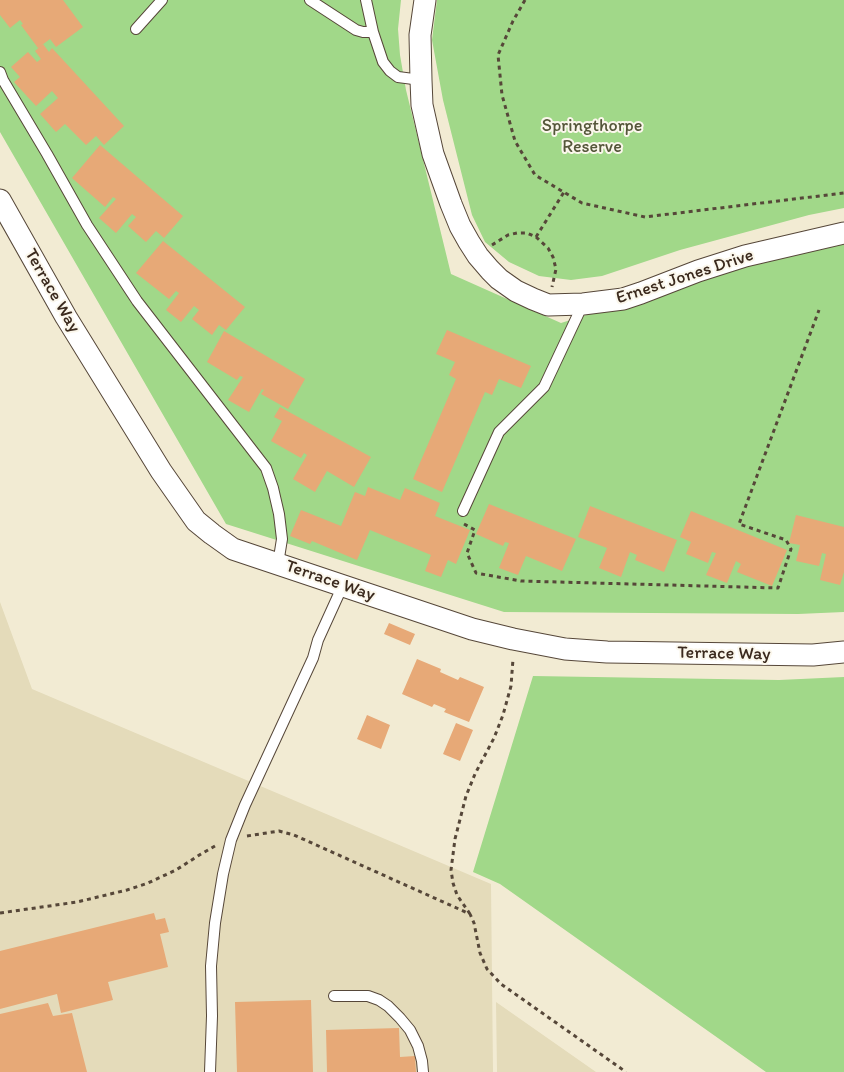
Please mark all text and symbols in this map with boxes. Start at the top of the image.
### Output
park label: Springthorpe Reserve [542,115,642,158]
street label: Terrace Way [19,245,85,337]
street label: Ernest Jones Drive [614,245,756,309]
street label: Terrace Way [282,556,378,606]
street label: Terrace Way [677,642,771,666]

